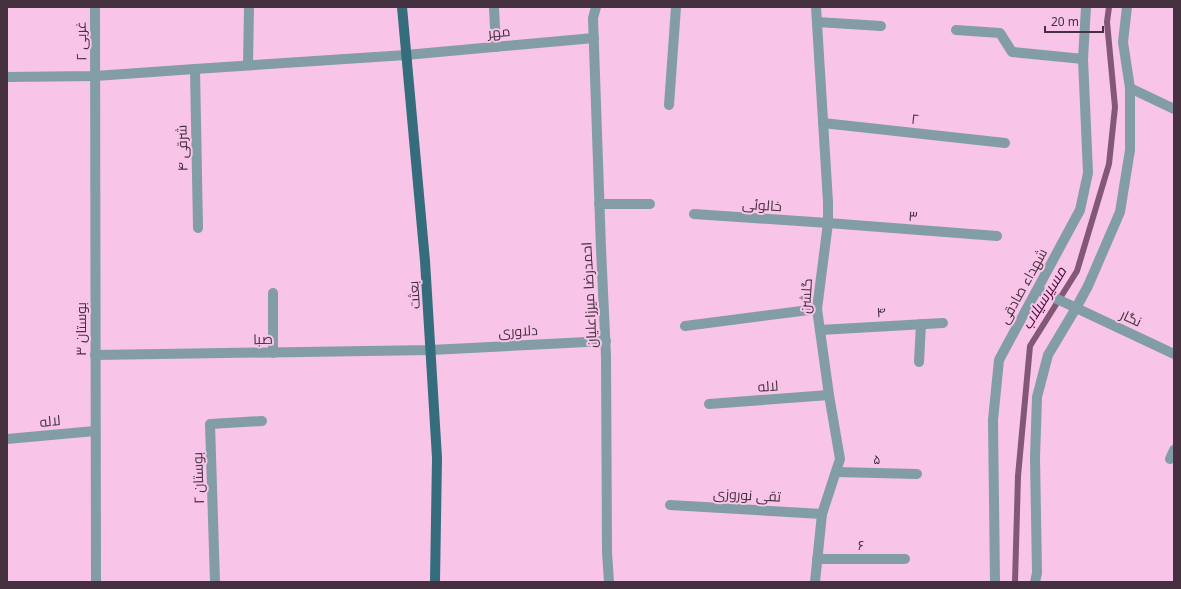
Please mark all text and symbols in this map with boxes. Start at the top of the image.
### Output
scale bar [1045,8,1103,34]
text: 20 m [1051,13,1079,30]
street label: ۲ غربی [71,21,90,61]
street label: مهر [486,21,511,42]
street label: ۲ [910,109,920,128]
street label: ۴ شرقی [172,125,191,171]
street label: خالوئی [741,194,783,215]
street label: ۳ [908,206,918,225]
street label: احمدرضا میرزاعلیان [576,241,601,349]
street label: شهداء صادقی [994,245,1051,327]
water label: مسیرسیلاب [1016,262,1070,333]
street label: گلشن [795,278,816,314]
street label: بعثت [403,280,424,310]
street label: بوستان ۳ [71,302,90,356]
street label: ۴ [876,302,886,321]
street label: نگار [1117,304,1145,331]
street label: دلاوری [498,320,538,341]
street label: صبا [253,329,273,348]
street label: لاله [757,375,779,396]
street label: لاله [39,410,61,431]
street label: ۵ [873,449,881,468]
street label: بوستان ۲ [187,452,208,504]
street label: تقی نوروزی [713,483,782,506]
street label: ۶ [858,535,864,554]

